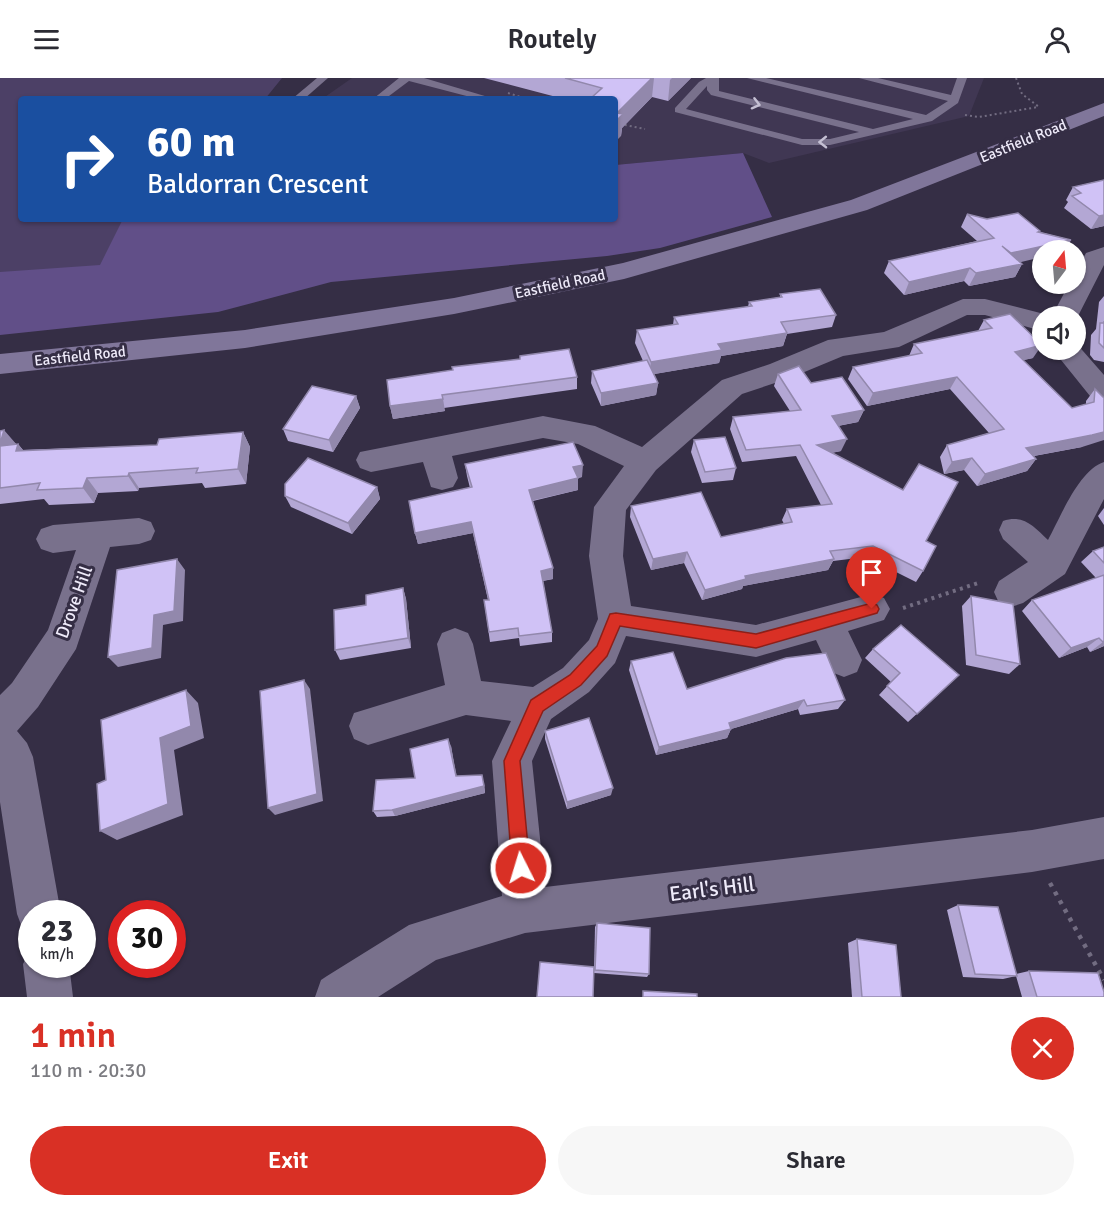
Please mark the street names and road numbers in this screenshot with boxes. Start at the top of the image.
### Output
street label: Eastfield Road [977,115,1069,167]
street label: Eastfield Road [513,266,607,302]
street label: Eastfield Road [33,342,127,370]
street label: Drove Hill [51,563,97,641]
street label: Earl's Hill [668,871,756,907]

